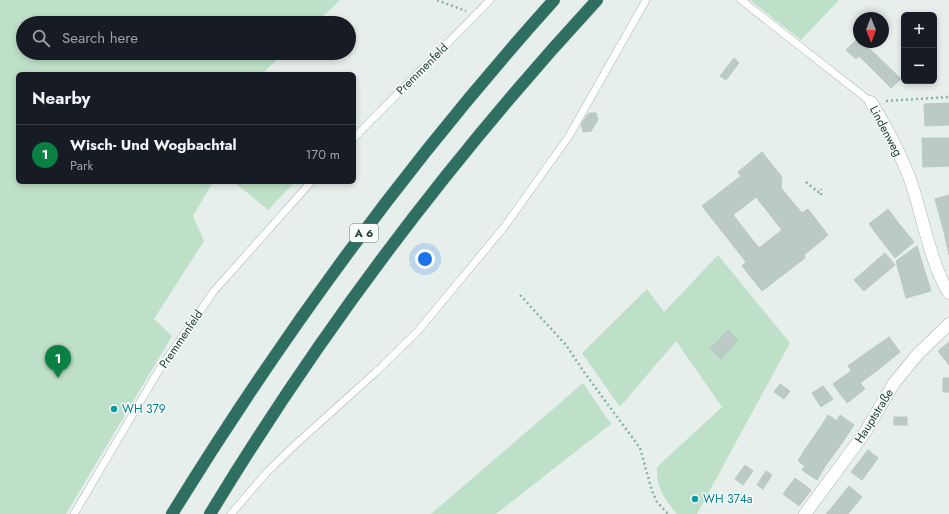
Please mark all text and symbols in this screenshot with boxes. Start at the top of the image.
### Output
north arrow [853,12,889,48]
map controls [901,12,937,84]
button: + [901,12,937,48]
search box [16,16,356,60]
icon: search [30,27,52,49]
text: Search here [62,27,138,49]
street label: Premmenfeld [392,39,452,99]
button: − [901,48,937,84]
text: Nearby [32,86,90,110]
street label: Lindenweg [865,102,907,160]
text: Wisch- Und Wogbachtal [70,134,237,156]
text: 1 [42,145,48,164]
text: 170 m [305,145,340,164]
text: Park [70,156,93,175]
road number: A 6 [350,224,378,242]
your location [415,249,435,269]
street label: Premmenfeld [155,306,207,372]
pin: 1 [45,345,71,378]
street label: Hauptstraße [850,385,898,447]
place label: WH 379 [122,400,166,418]
marker: WH 379 [109,404,119,414]
place label: WH 374a [703,490,753,508]
marker: WH 374a [690,494,700,504]

